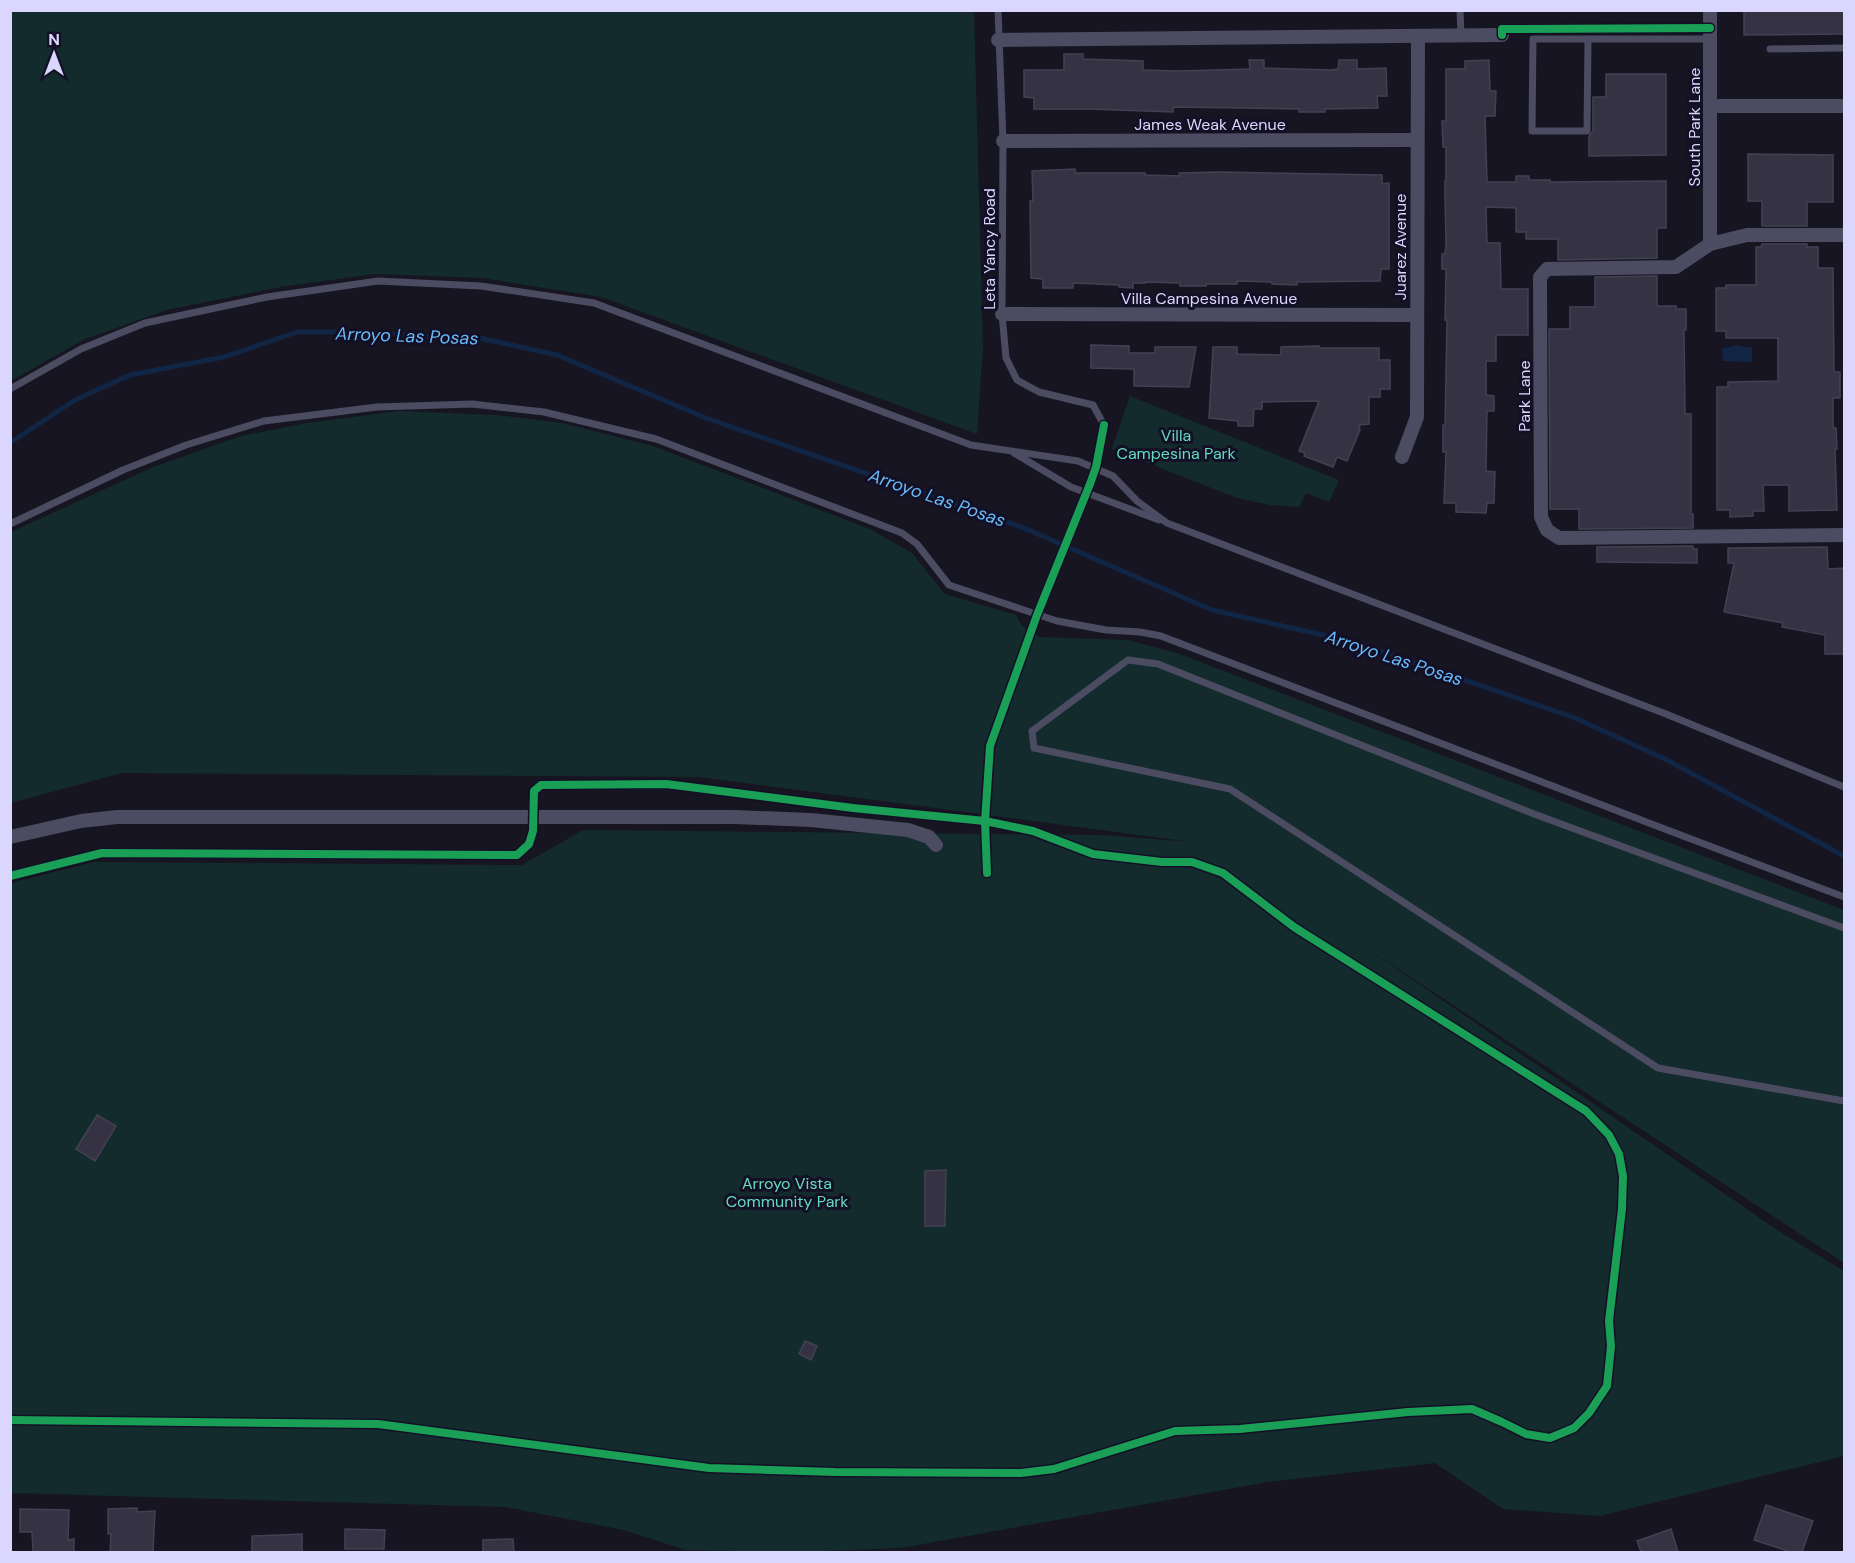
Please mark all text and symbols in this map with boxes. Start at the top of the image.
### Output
north arrow [24,24,84,84]
text: N [48,29,60,50]
street label: South Park Lane [1684,68,1705,186]
street label: James Weak Avenue [1134,114,1286,135]
street label: Leta Yancy Road [979,188,1000,310]
street label: Juarez Avenue [1390,194,1411,300]
street label: Villa Campesina Avenue [1121,288,1297,309]
water label: Arroyo Las Posas [334,321,479,350]
street label: Park Lane [1514,360,1535,432]
park label: Villa Campesina Park [1116,425,1236,464]
water label: Arroyo Las Posas [864,463,1009,533]
water label: Arroyo Las Posas [1321,624,1466,692]
park label: Arroyo Vista Community Park [726,1173,848,1212]

